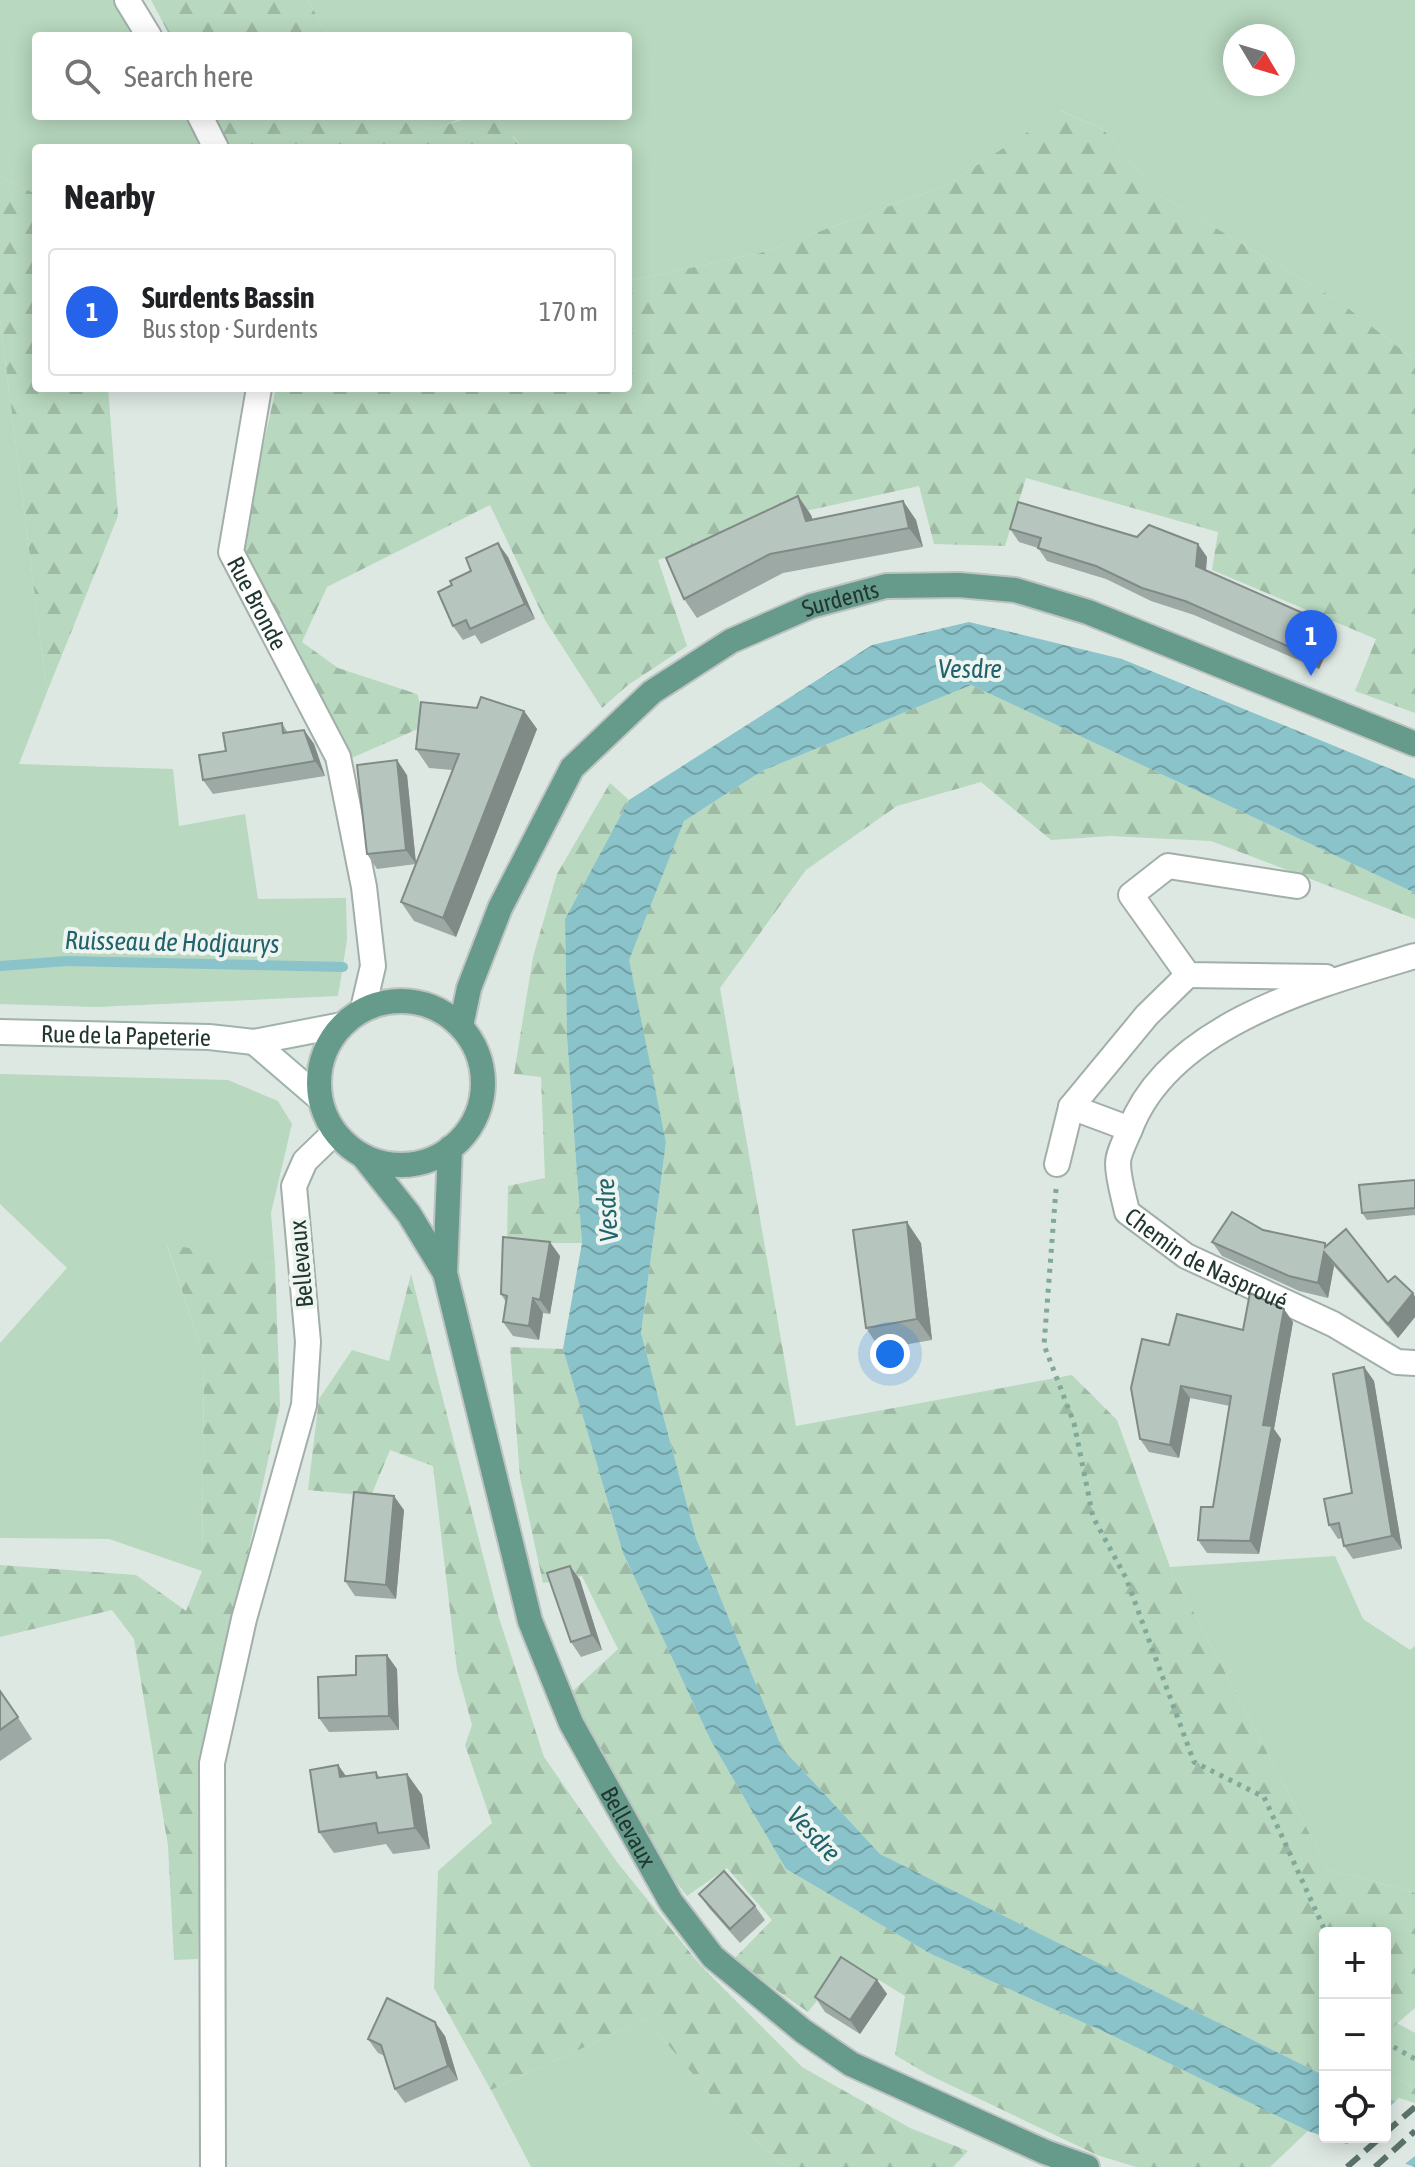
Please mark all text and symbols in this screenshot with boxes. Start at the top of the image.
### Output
north arrow [1223,24,1295,96]
search box [32,32,632,120]
icon: search [60,54,104,98]
text: Search here [124,59,253,93]
text: Nearby [64,177,155,216]
text: Surdents Bassin [142,280,314,314]
text: 1 [86,297,98,327]
text: 170 m [539,297,598,327]
text: Bus stop · Surdents [142,314,318,344]
street label: Rue Bronde [222,552,293,654]
street label: Surdents [798,575,881,622]
pin: 1 [1285,610,1337,676]
water label: Vesdre [938,654,1002,684]
water label: Ruisseau de Hodjaurys [64,925,280,959]
street label: Rue de la Papeterie [41,1019,211,1051]
water label: Vesdre [590,1177,624,1243]
street label: Chemin de Nasproué [1120,1202,1292,1315]
street label: Bellevaux [284,1219,318,1309]
your location [870,1334,910,1374]
street label: Bellevaux [596,1782,662,1872]
water label: Vesdre [781,1800,847,1868]
map controls [1319,1927,1391,2143]
button: + [1319,1927,1391,1999]
button: − [1319,1999,1391,2071]
button: locate [1319,2071,1391,2143]

